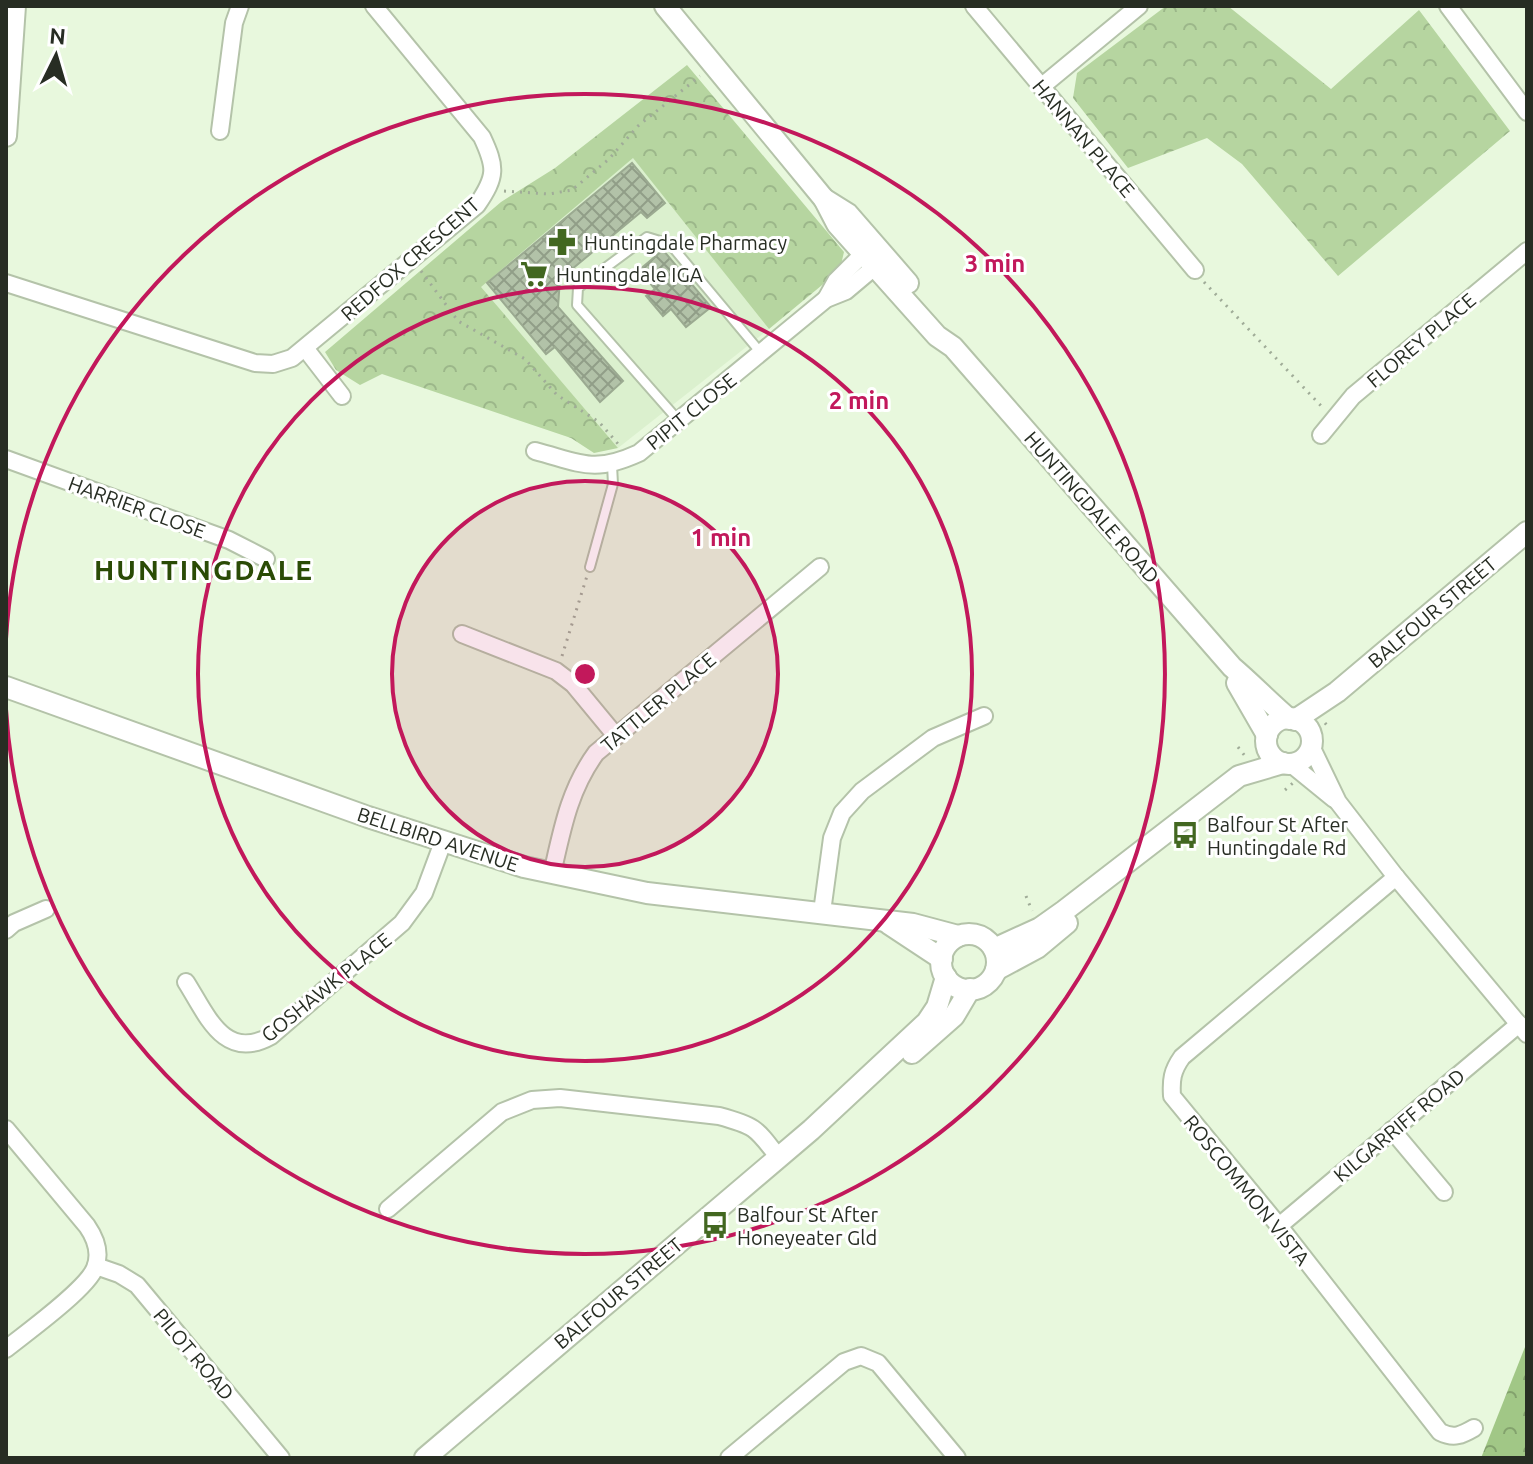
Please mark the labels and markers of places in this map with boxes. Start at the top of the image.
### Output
pharmacy icon: Huntingdale Pharmacy [547,227,577,257]
place label: Huntingdale Pharmacy [584,231,788,254]
supermarket icon: Huntingdale IGA [519,259,549,289]
place label: Huntingdale IGA [556,263,703,286]
centre of rings [571,660,599,688]
place label: Balfour St After Huntingdale Rd [1207,813,1348,859]
bus stop icon: Balfour St After Huntingdale Rd [1170,820,1200,850]
place label: Balfour St After Honeyeater Gld [737,1203,878,1249]
bus stop icon: Balfour St After Honeyeater Gld [700,1210,730,1240]

